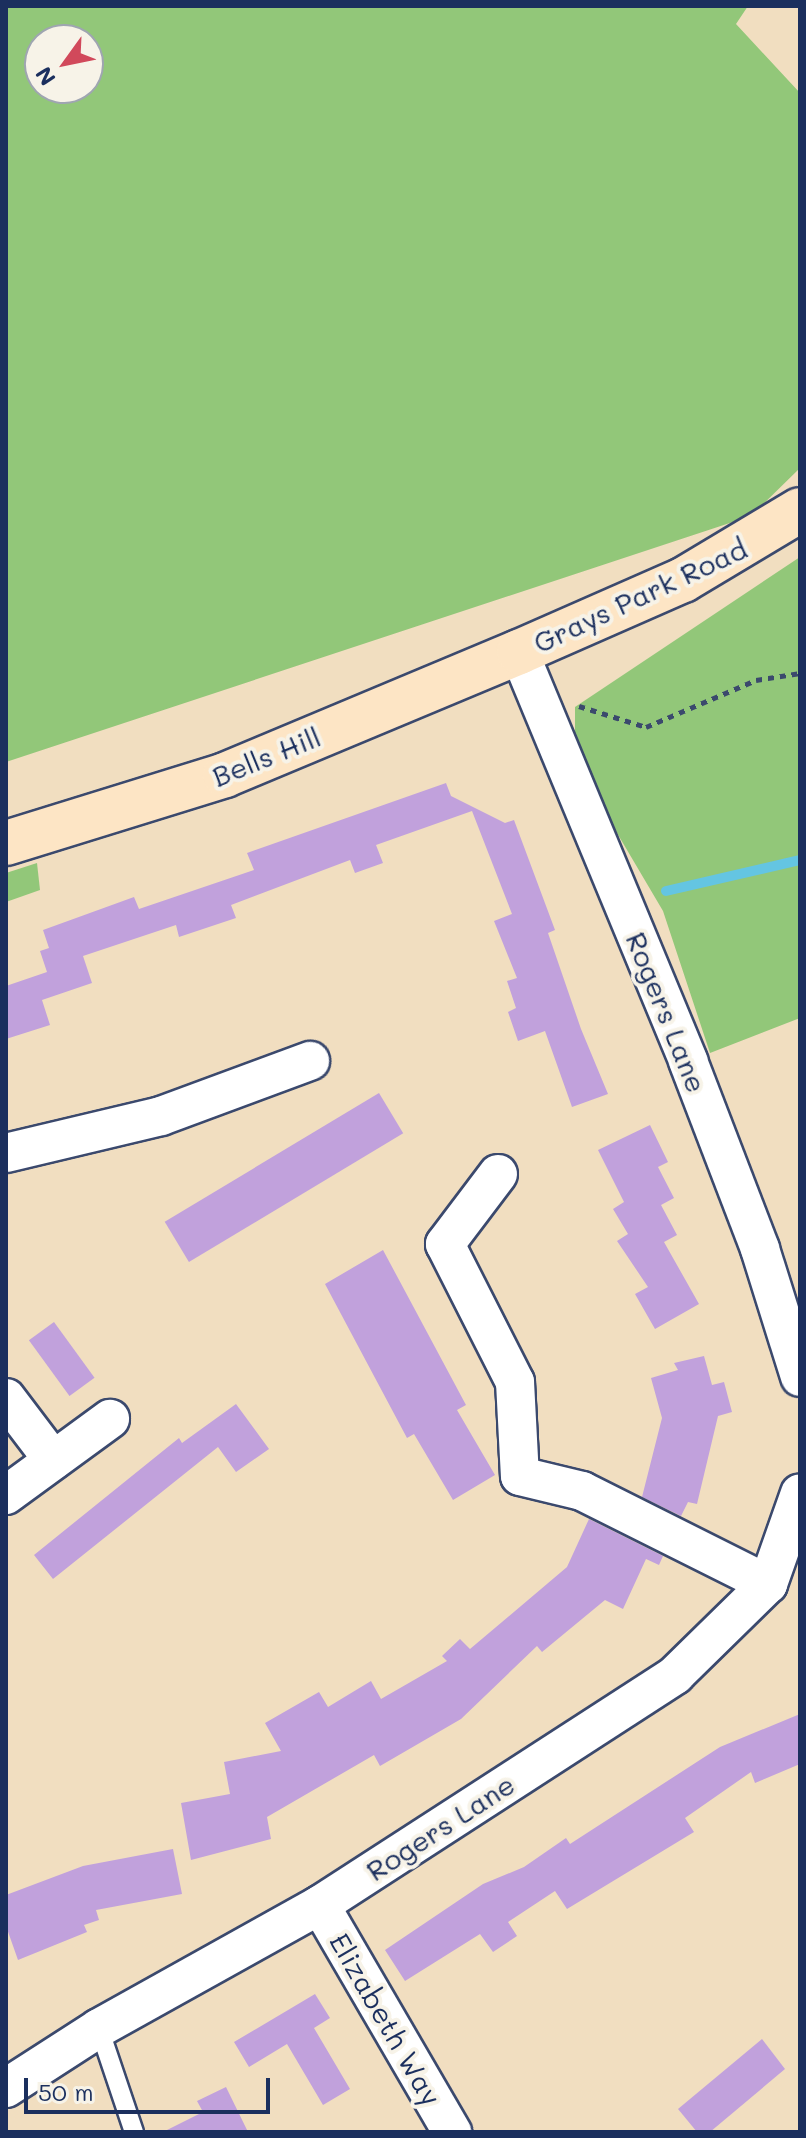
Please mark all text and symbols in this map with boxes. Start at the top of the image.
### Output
north arrow [24,24,104,104]
text: N [28,61,62,91]
street label: Grays Park Road [528,531,752,659]
street label: Bells Hill [207,719,325,793]
street label: Rogers Lane [620,927,714,1097]
street label: Rogers Lane [360,1767,520,1887]
street label: Elizabeth Way [323,1927,449,2111]
scale bar [28,2062,274,2112]
text: 50 m [38,2076,94,2107]

